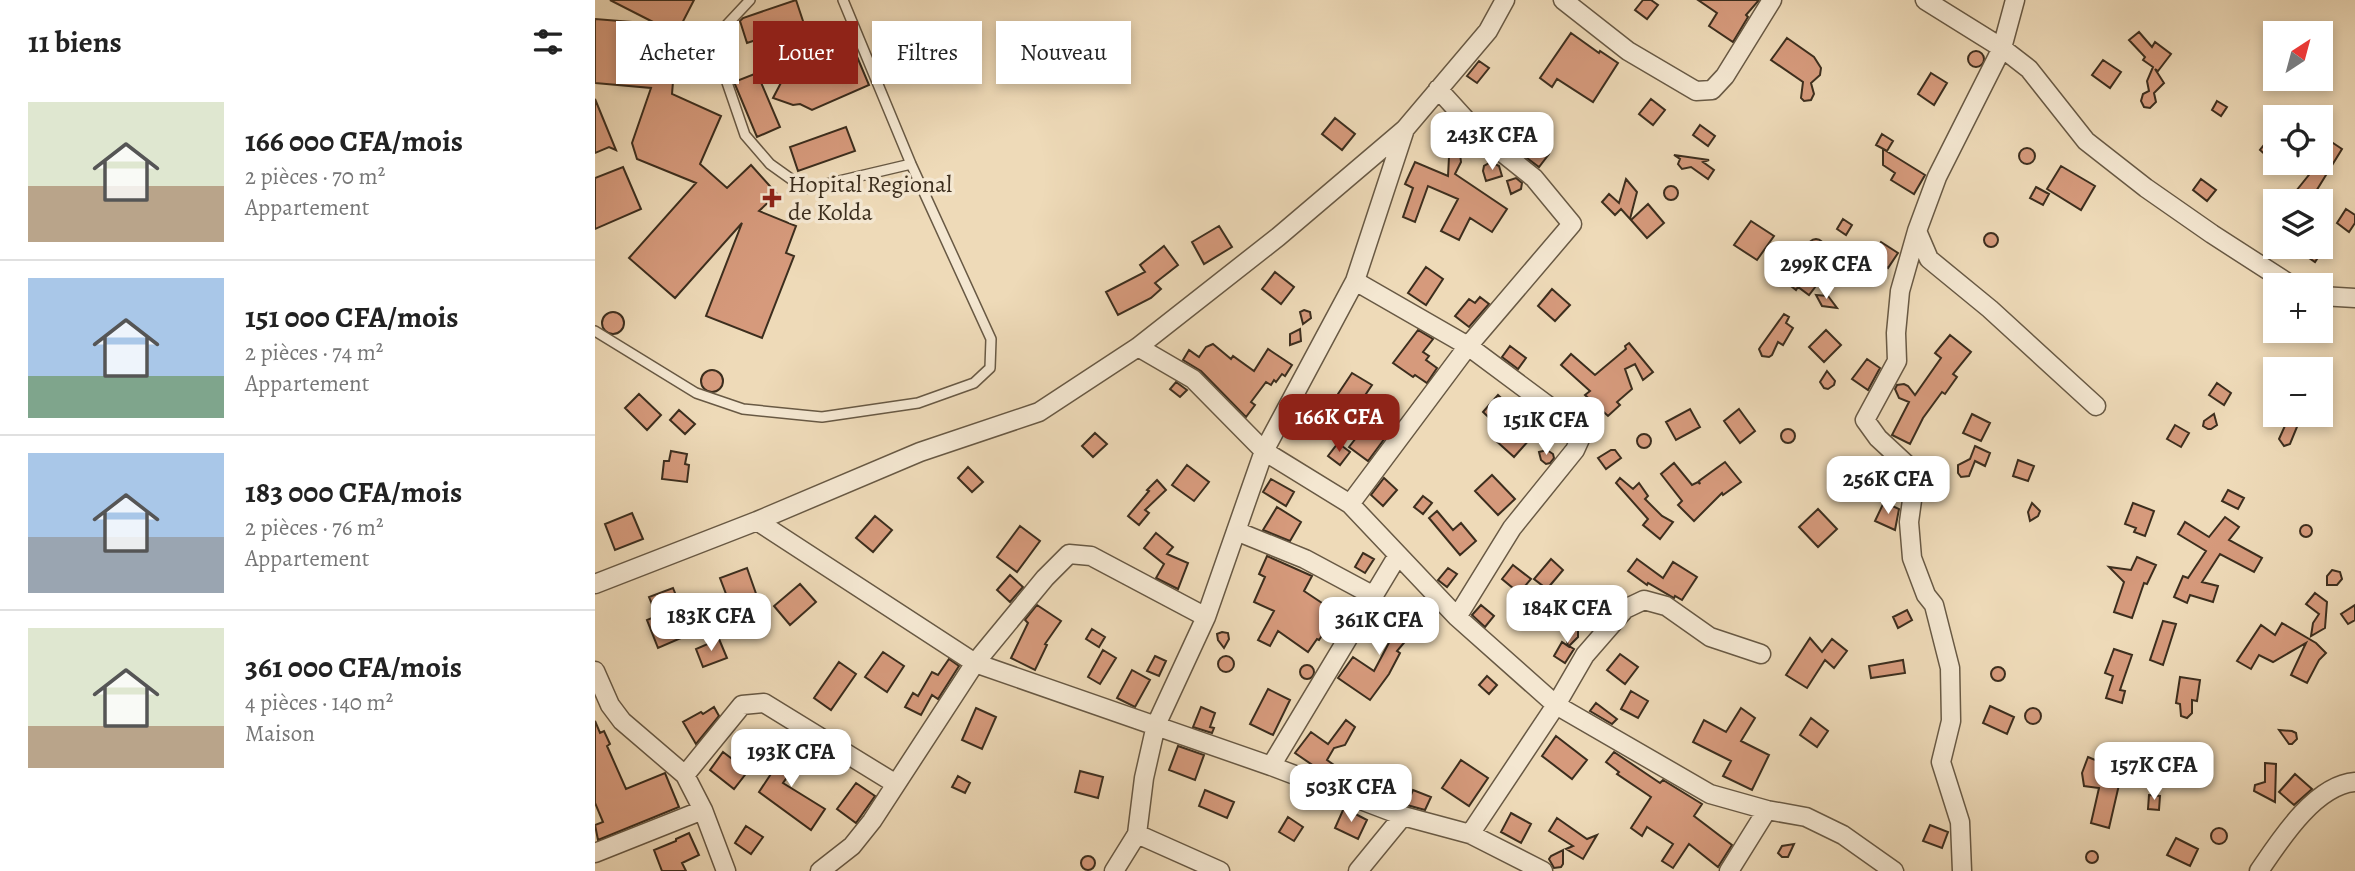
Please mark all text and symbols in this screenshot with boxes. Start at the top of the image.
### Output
chip: Acheter [616,21,739,84]
chip: Louer [753,21,858,84]
chip: Filtres [872,21,982,84]
chip: Nouveau [996,21,1131,84]
north arrow [2263,21,2333,91]
map controls [2263,21,2333,427]
text: 11 biens [28,22,122,62]
icon: filters [529,23,567,61]
button: locate [2263,105,2333,175]
pin: 243K CFA [1420,113,1564,172]
text: 243K CFA [1447,119,1537,150]
text: 166 000 CFA/mois [245,121,463,161]
icon: home [84,130,168,214]
text: 2 pièces · 70 m² [245,161,385,192]
place label: Hopital Regional de Kolda [788,168,952,228]
marker: Hopital Regional de Kolda [762,188,782,208]
button: layers [2263,189,2333,259]
text: Appartement [245,192,369,223]
pin: 299K CFA [1754,242,1898,301]
text: 299K CFA [1780,248,1872,279]
button: + [2263,273,2333,343]
text: 151 000 CFA/mois [245,297,459,337]
icon: home [84,306,168,390]
text: 2 pièces · 74 m² [245,337,383,368]
button: − [2263,357,2333,427]
text: Appartement [245,368,369,399]
pin: 166K CFA [1267,394,1411,454]
pin: 151K CFA [1474,398,1618,457]
text: 166K CFA [1295,401,1383,432]
text: 151K CFA [1503,404,1589,435]
pin: 256K CFA [1816,456,1960,516]
text: 256K CFA [1843,463,1933,494]
text: 183 000 CFA/mois [245,472,462,512]
icon: home [84,481,168,565]
text: 2 pièces · 76 m² [245,512,384,543]
text: Appartement [245,543,369,574]
pin: 184K CFA [1495,586,1639,645]
text: 184K CFA [1522,592,1612,623]
pin: 183K CFA [639,594,783,653]
pin: 361K CFA [1307,598,1451,657]
text: 183K CFA [667,600,755,631]
text: 361K CFA [1335,604,1423,635]
text: 361 000 CFA/mois [245,647,462,687]
icon: home [84,656,168,740]
text: 4 pièces · 140 m² [245,687,393,718]
text: Maison [245,718,315,749]
pin: 193K CFA [719,730,863,789]
text: 193K CFA [747,736,835,767]
pin: 157K CFA [2082,742,2226,802]
text: 157K CFA [2111,749,2197,780]
pin: 503K CFA [1279,764,1423,824]
text: 503K CFA [1306,771,1396,802]

